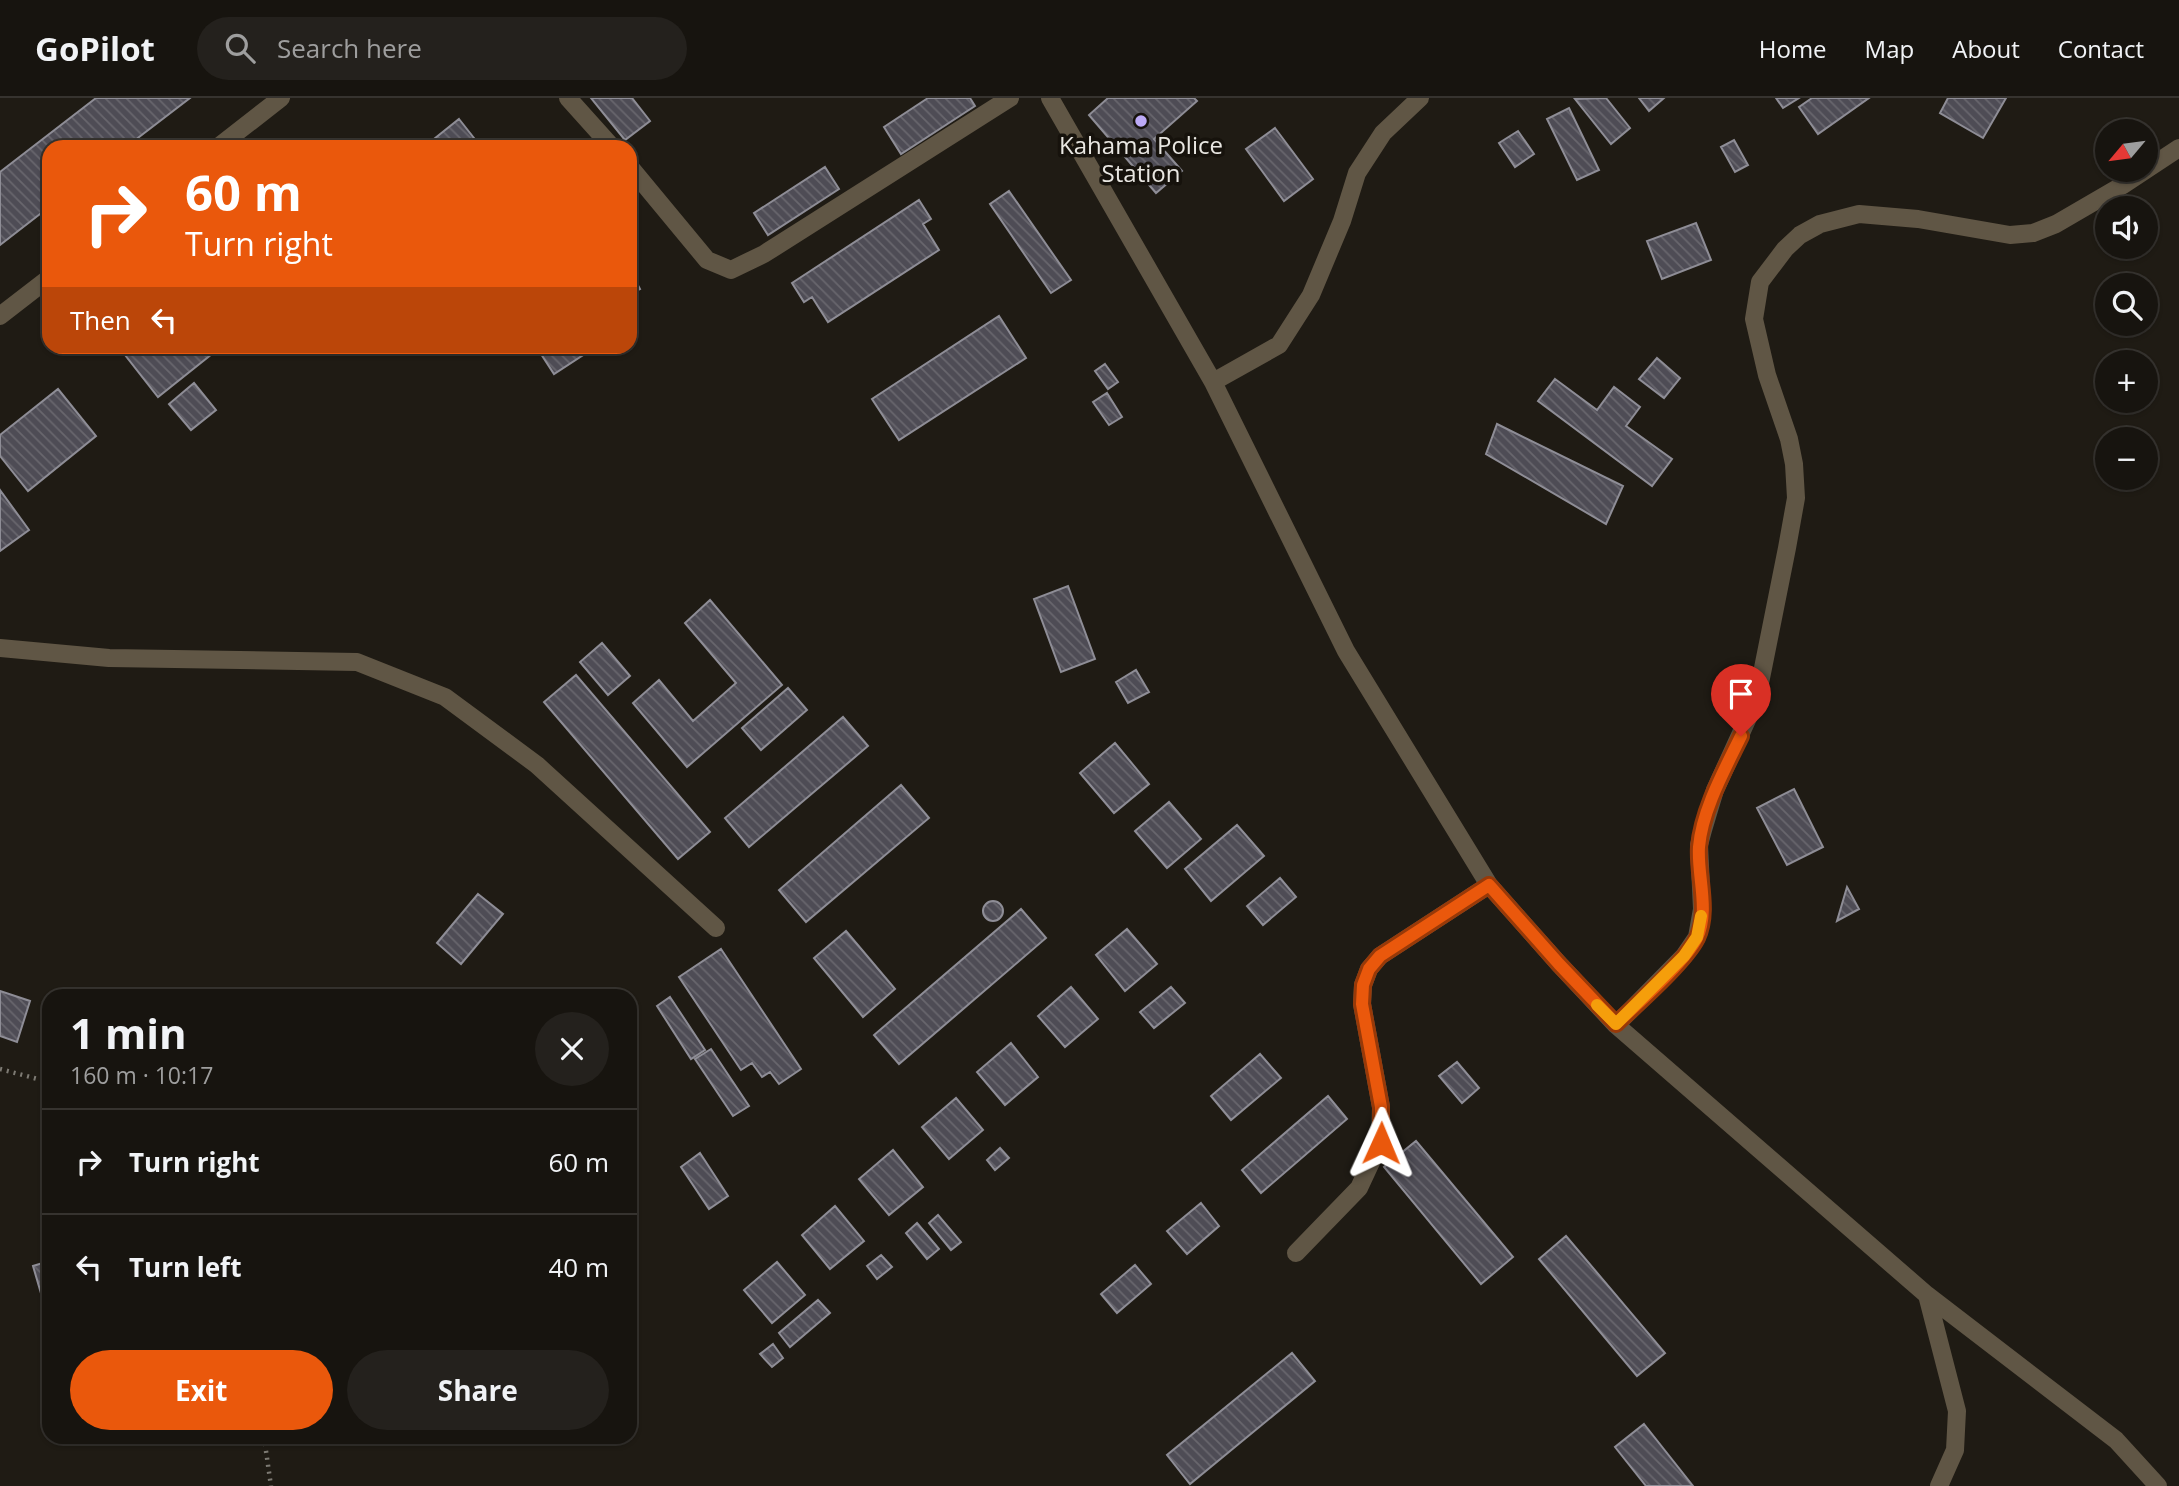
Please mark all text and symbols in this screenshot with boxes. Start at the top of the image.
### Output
search box [197,17,687,80]
text: GoPilot [35,26,155,71]
icon: search [221,29,259,67]
text: Search here [277,30,422,66]
text: Home [1759,32,1827,65]
text: Map [1865,32,1914,65]
text: About [1952,32,2020,65]
text: Contact [2058,32,2144,65]
marker: Kahama Police Station [1133,113,1149,129]
north arrow [2095,119,2158,182]
map controls [2095,119,2158,490]
place label: Kahama Police Station [1059,128,1223,189]
text: 60 m [185,159,302,225]
icon: right [70,168,161,259]
button: sound [2095,196,2158,259]
text: Turn right [185,222,333,265]
button: search [2095,273,2158,336]
icon: left [145,301,183,339]
text: Then [70,302,131,338]
button: + [2095,350,2158,413]
button: − [2095,427,2158,490]
pin [1711,664,1771,736]
icon: arrive [1722,675,1760,713]
text: 1 min [70,1004,187,1061]
button: close [535,1012,609,1086]
text: 160 m · 10:17 [70,1059,213,1091]
position arrow [1344,1106,1418,1180]
icon: right [70,1143,108,1181]
text: Turn right [129,1144,260,1180]
text: 60 m [548,1144,609,1180]
icon: left [70,1248,108,1286]
text: Turn left [129,1249,241,1285]
text: 40 m [548,1249,609,1285]
button: Exit [70,1350,333,1430]
button: Share [347,1350,609,1430]

